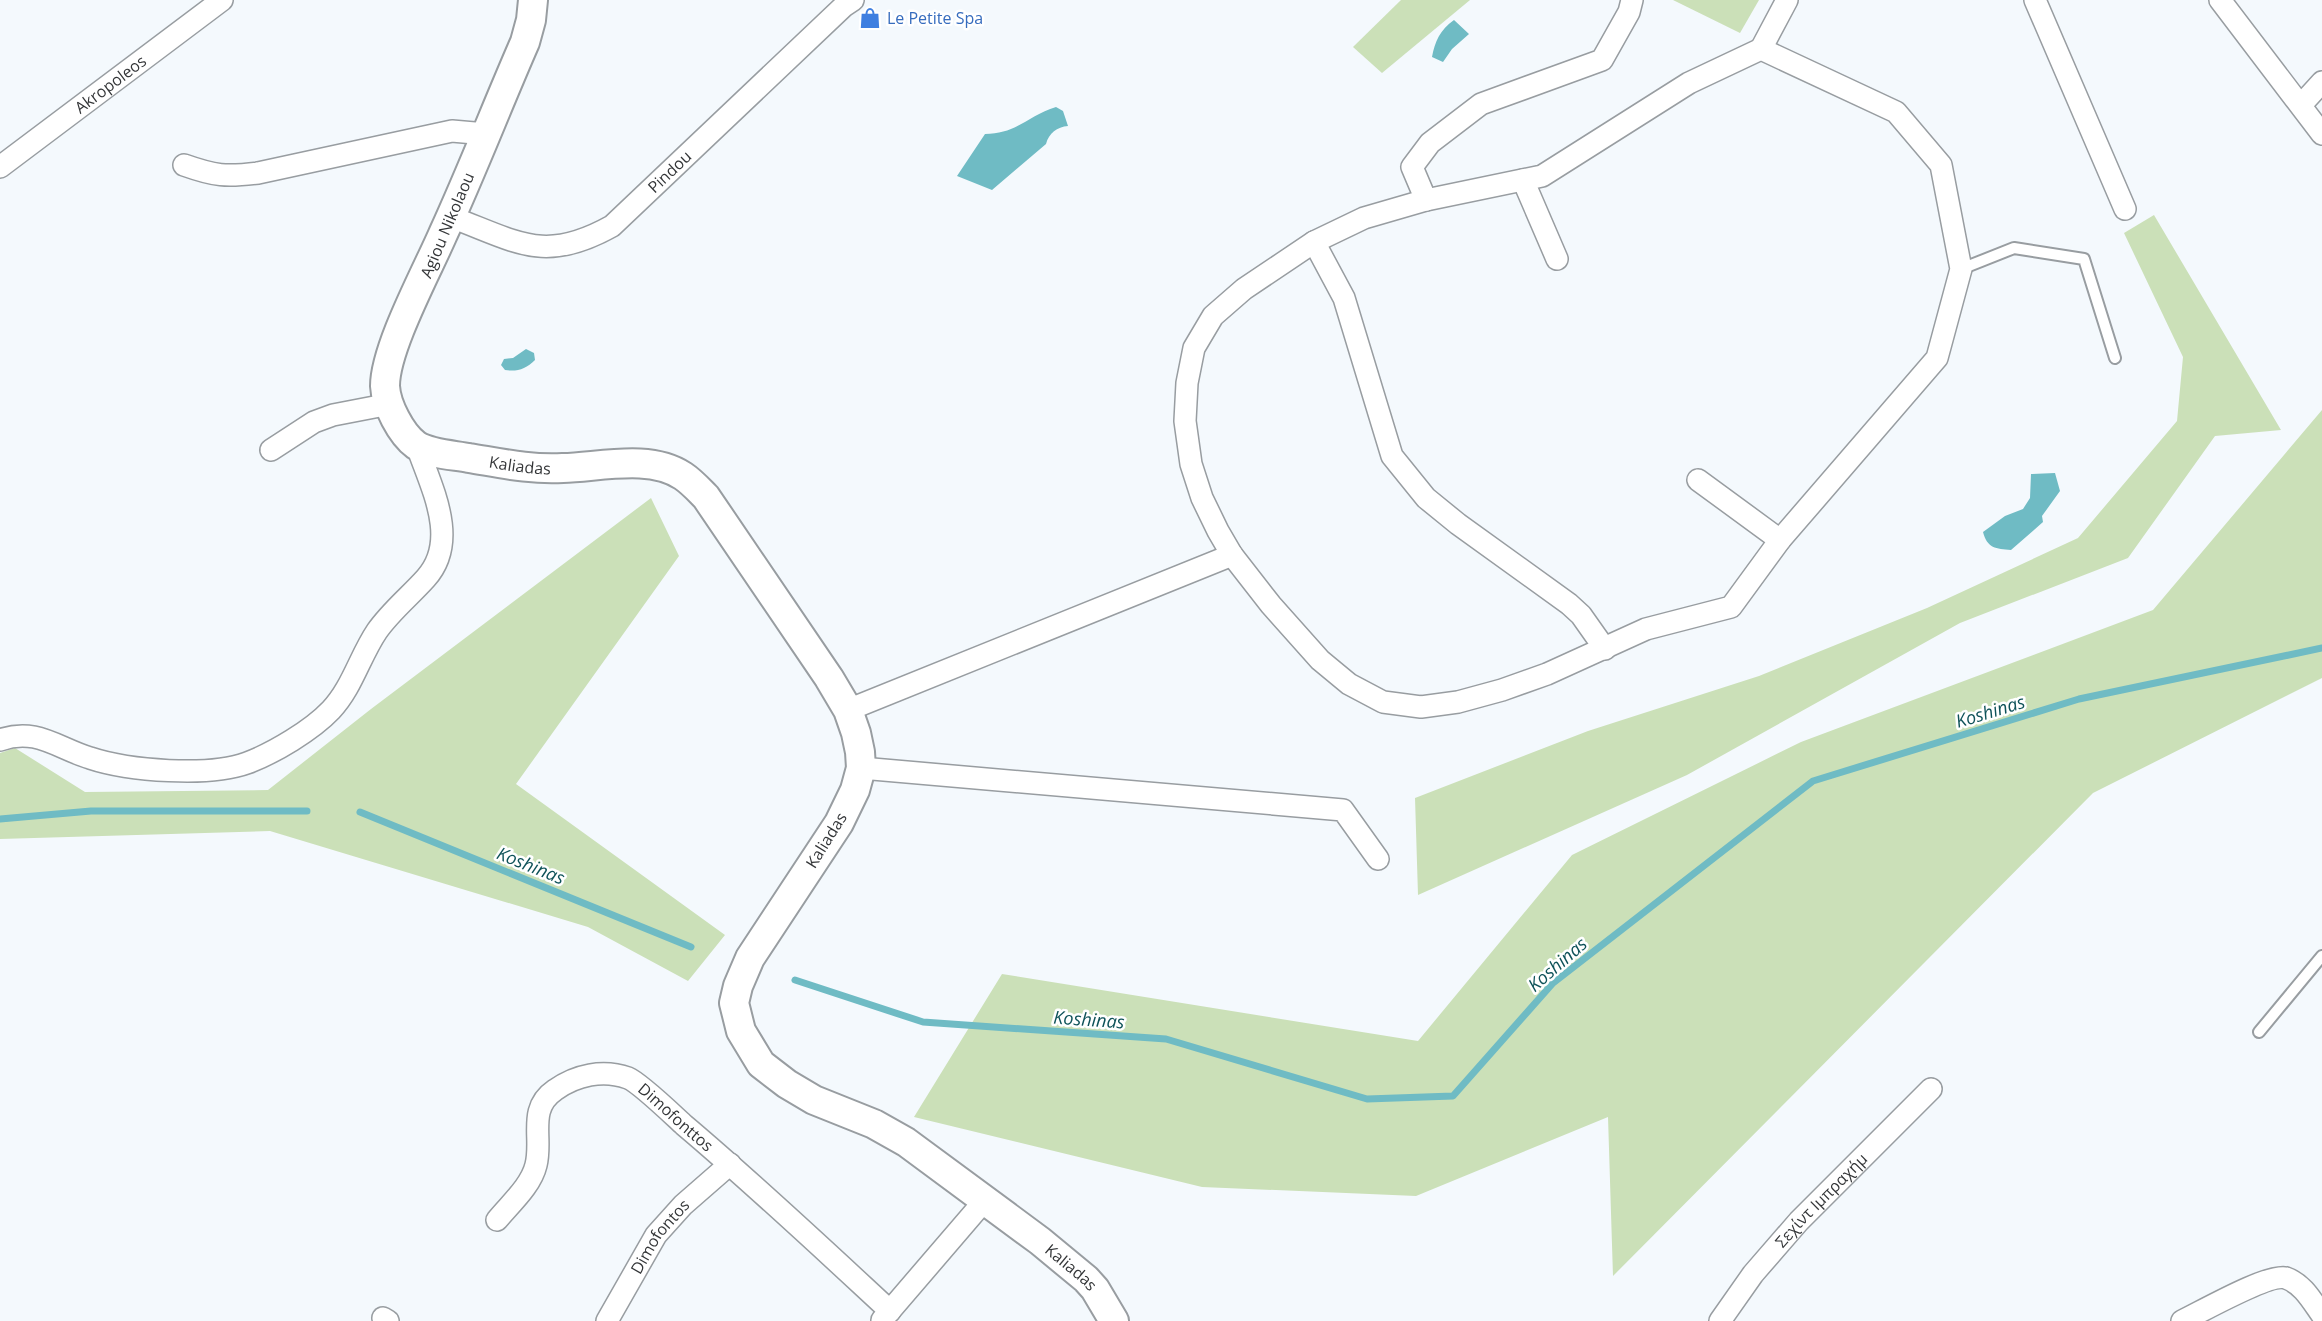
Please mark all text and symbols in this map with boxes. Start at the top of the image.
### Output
shop icon: Le Petite Spa [858,6,882,30]
place label: Le Petite Spa [887,7,983,29]
street label: Akropoleos [70,50,151,118]
street label: Pindou [643,145,696,198]
street label: Agiou Nikolaou [415,169,479,281]
street label: Kaliadas [487,451,551,479]
water label: Koshinas [1952,689,2028,733]
street label: Kaliadas [800,808,852,872]
water label: Koshinas [493,841,569,890]
water label: Koshinas [1522,931,1592,996]
water label: Koshinas [1053,1005,1126,1033]
street label: Dimofonttos [634,1078,718,1156]
street label: Σεχίντ Ιμπραχήμ [1770,1148,1872,1252]
street label: Dimofontos [625,1194,694,1278]
street label: Kaliadas [1040,1239,1102,1295]

